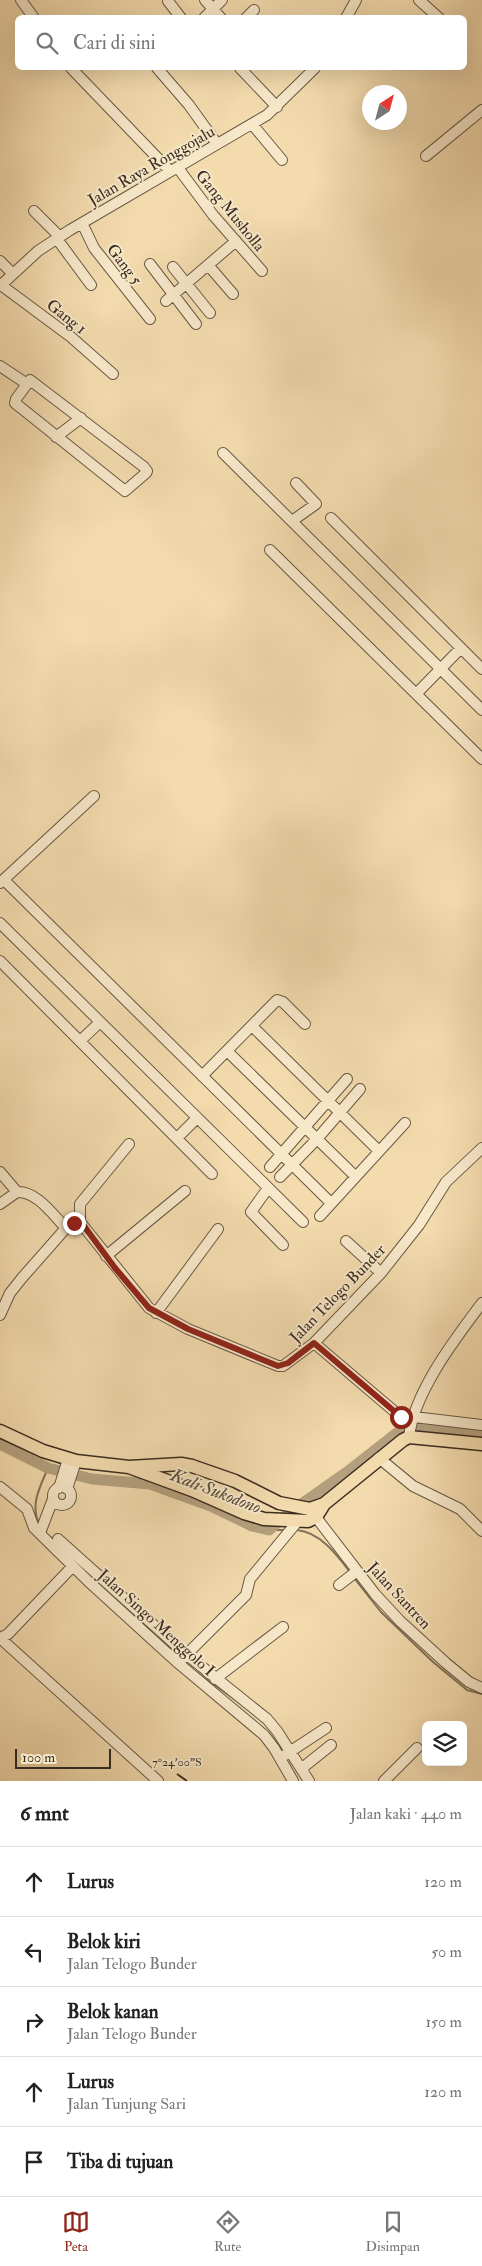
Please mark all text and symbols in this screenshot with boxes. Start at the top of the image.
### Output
search box [15,15,467,70]
icon: search [33,29,61,57]
text: Cari di sini [73,31,156,55]
north arrow [362,85,407,130]
street label: Jalan Raya Ronggojalu [84,121,219,212]
street label: Gang Musholla [191,166,269,256]
street label: Gang 5 [102,240,146,289]
street label: Gang 1 [42,295,90,339]
route end [63,1212,86,1235]
street label: Jalan Telogo Bunder [285,1240,391,1349]
route start [390,1406,413,1429]
water label: Kali Sukodono [166,1463,264,1519]
street label: Jalan Santren [362,1557,435,1634]
street label: Jalan Singo Menggolo I [92,1564,219,1681]
map controls [422,1721,467,1766]
button: layers [422,1721,467,1766]
scale bar [15,1746,111,1769]
text: 100 m [22,1749,55,1766]
text: 7°24'00"S [152,1755,202,1770]
text: 6 mnt [20,1800,69,1827]
text: Jalan kaki · 440 m [350,1804,462,1824]
icon: ahead [20,1868,48,1896]
text: Lurus [67,1870,114,1894]
text: 120 m [424,1872,462,1892]
text: Belok kiri [67,1930,141,1954]
icon: left [20,1938,48,1966]
text: 50 m [431,1942,462,1962]
text: Jalan Telogo Bunder [67,1954,197,1974]
text: Belok kanan [67,2000,158,2024]
icon: right [20,2008,48,2036]
text: 150 m [425,2012,462,2032]
text: Jalan Telogo Bunder [67,2024,197,2044]
text: Lurus [67,2070,114,2094]
icon: ahead [20,2078,48,2106]
text: 120 m [424,2082,462,2102]
text: Jalan Tunjung Sari [67,2094,186,2114]
icon: arrive [20,2148,48,2176]
text: Tiba di tujuan [67,2150,173,2174]
tab: Peta [62,2208,90,2255]
tab: Rute [214,2208,242,2255]
tab: Disimpan [366,2208,420,2255]

